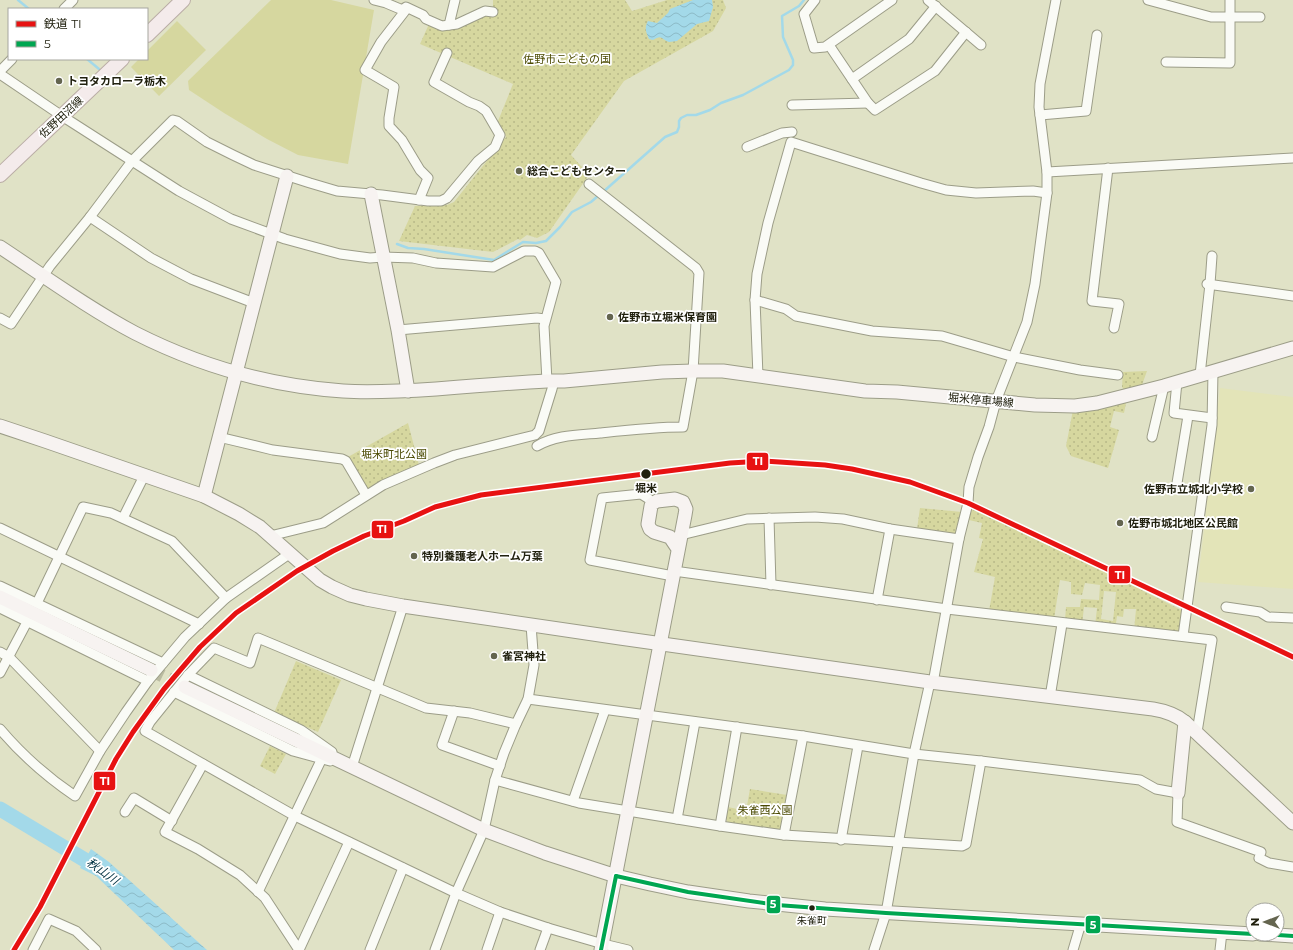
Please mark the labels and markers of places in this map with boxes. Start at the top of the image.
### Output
place label: トヨタカローラ栃木 [67,74,166,88]
marker: トヨタカローラ栃木 [54,76,64,86]
place label: 総合こどもセンター [527,164,626,178]
marker: 総合こどもセンター [514,166,524,176]
place label: 佐野市立堀米保育園 [618,310,717,324]
marker: 佐野市立堀米保育園 [605,312,615,322]
marker: 堀米 [639,467,653,481]
place label: 堀米 [635,481,657,495]
place label: 佐野市立城北小学校 [1144,482,1243,496]
marker: 佐野市立城北小学校 [1246,484,1256,494]
place label: 佐野市城北地区公民館 [1128,516,1238,530]
marker: 佐野市城北地区公民館 [1115,518,1125,528]
place label: 特別養護老人ホーム万葉 [422,549,543,563]
marker: 特別養護老人ホーム万葉 [409,551,419,561]
place label: 雀宮神社 [502,649,546,663]
marker: 雀宮神社 [489,651,499,661]
marker: 朱雀町 [807,903,817,913]
place label: 朱雀町 [797,914,827,927]

